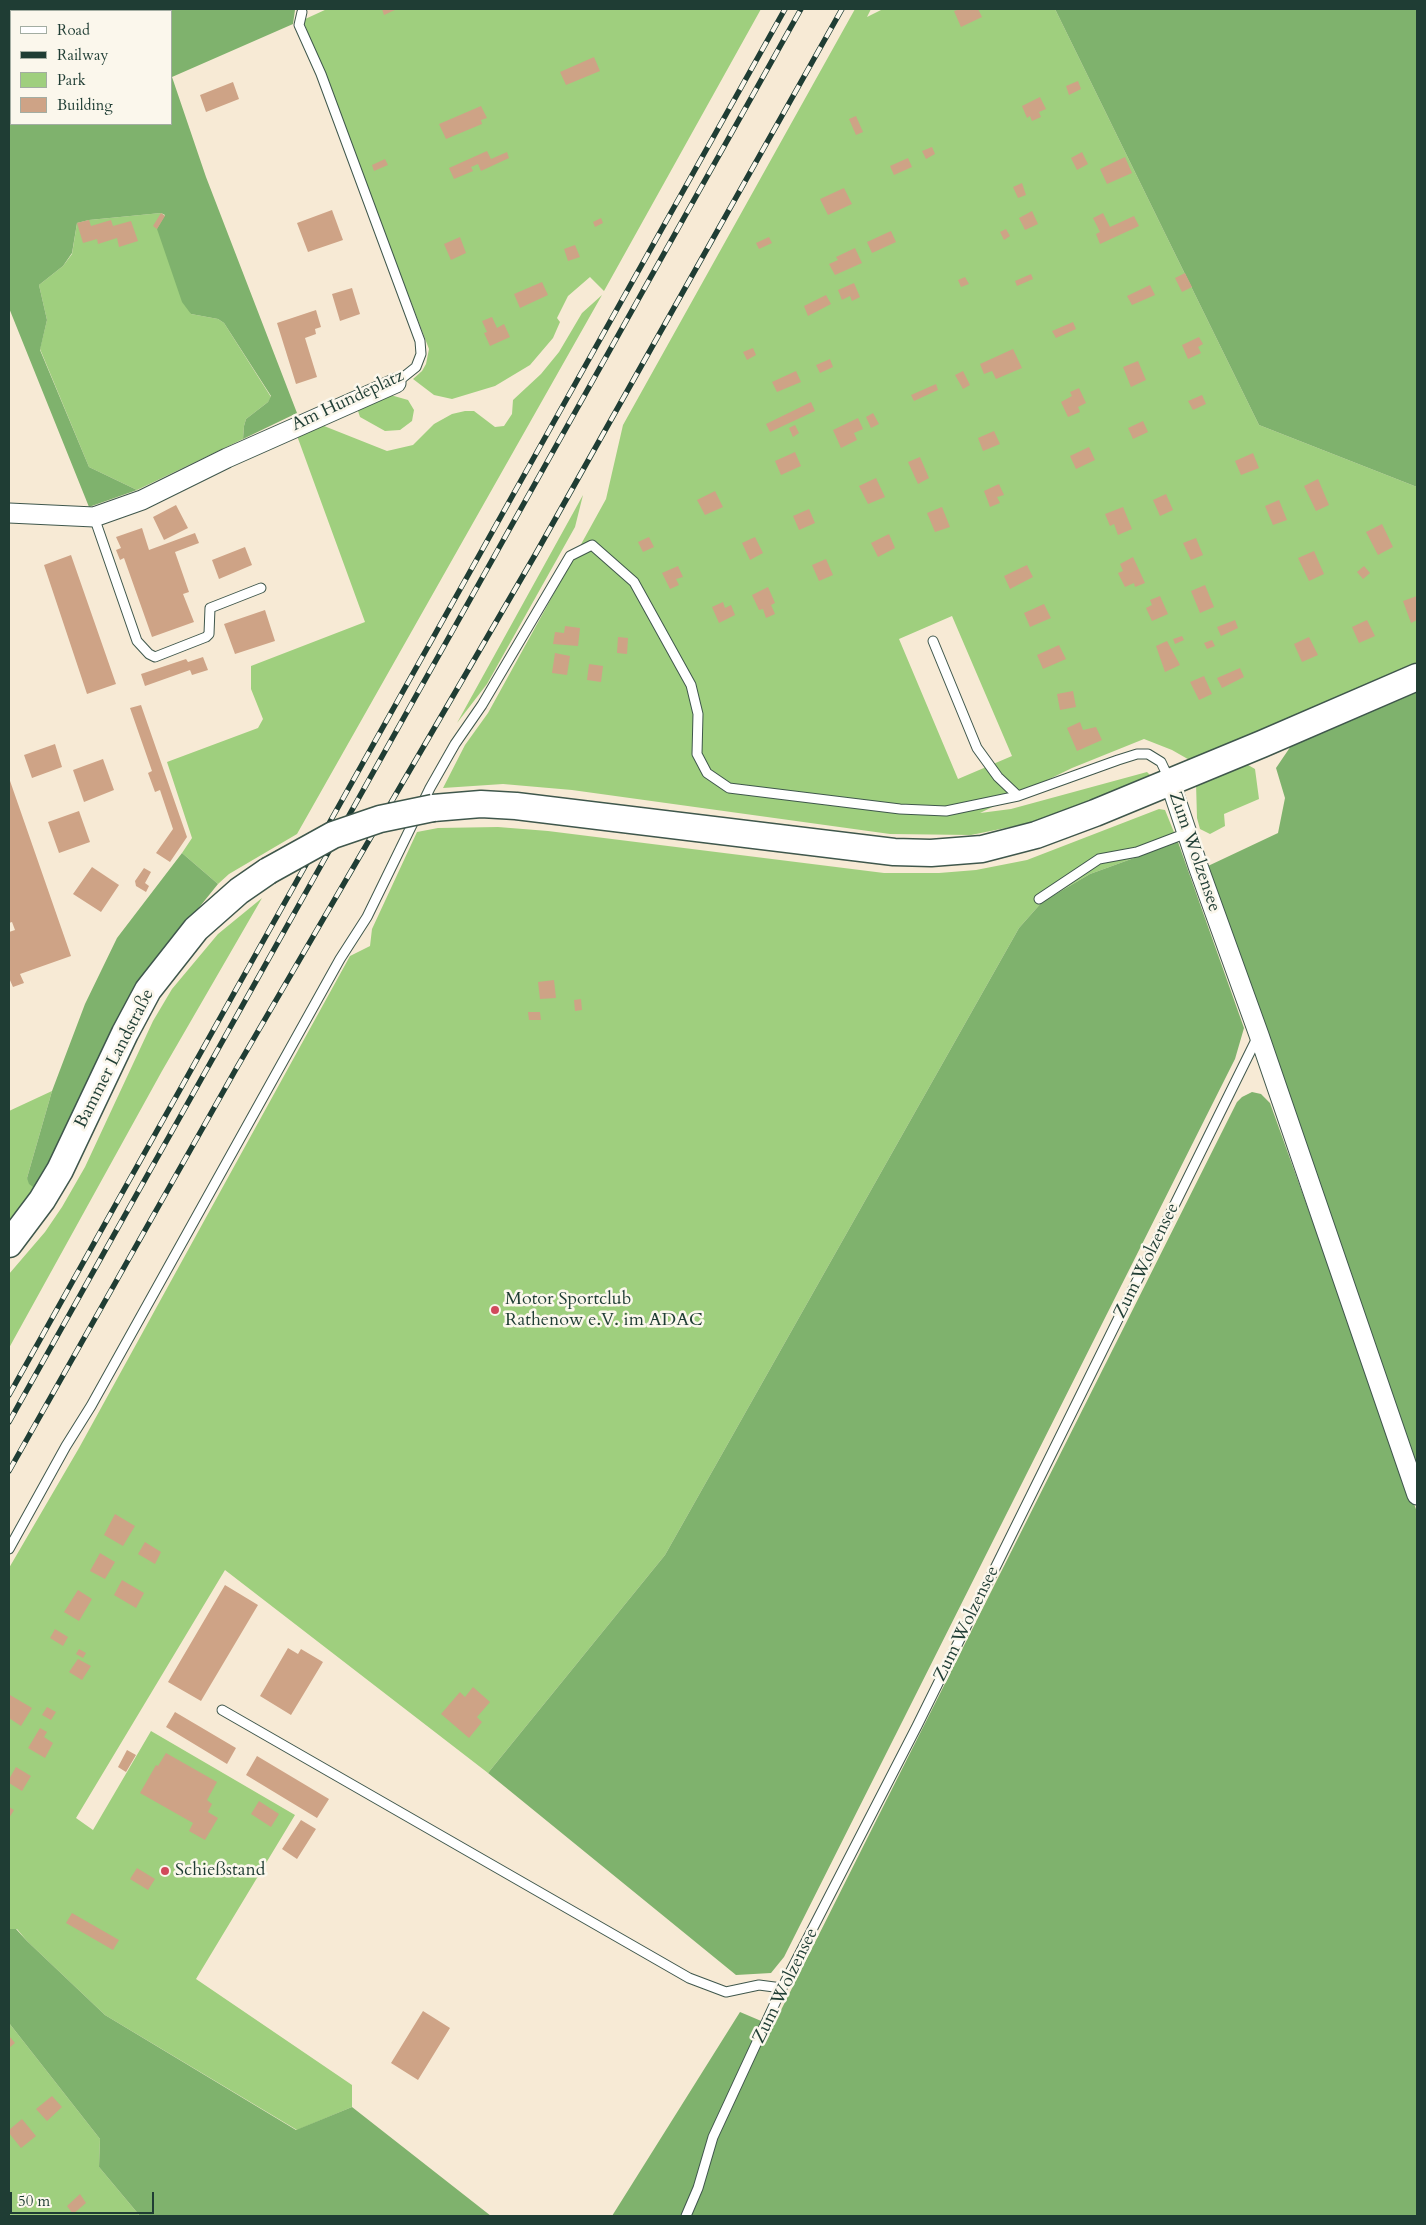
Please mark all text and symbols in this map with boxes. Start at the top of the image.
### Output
legend [10,10,172,125]
text: Road [57,20,90,40]
text: Railway [57,45,108,65]
text: Park [57,70,86,90]
text: Building [57,95,113,115]
street label: Am Hundeplatz [288,366,408,436]
street label: Zum Wolzensee [1163,789,1225,915]
street label: Bammer Landstraße [71,986,159,1132]
street label: Zum Wolzensee [1110,1200,1184,1322]
place label: Motor Sportclub Rathenow e.V. im ADAC [505,1289,703,1332]
marker: Motor Sportclub Rathenow e.V. im ADAC [489,1304,501,1316]
street label: Zum Wolzensee [930,1563,1004,1685]
place label: Schießstand [175,1860,265,1882]
marker: Schießstand [159,1865,171,1877]
street label: Zum Wolzensee [749,1925,823,2047]
scale bar [12,2182,156,2214]
text: 50 m [18,2191,50,2211]

